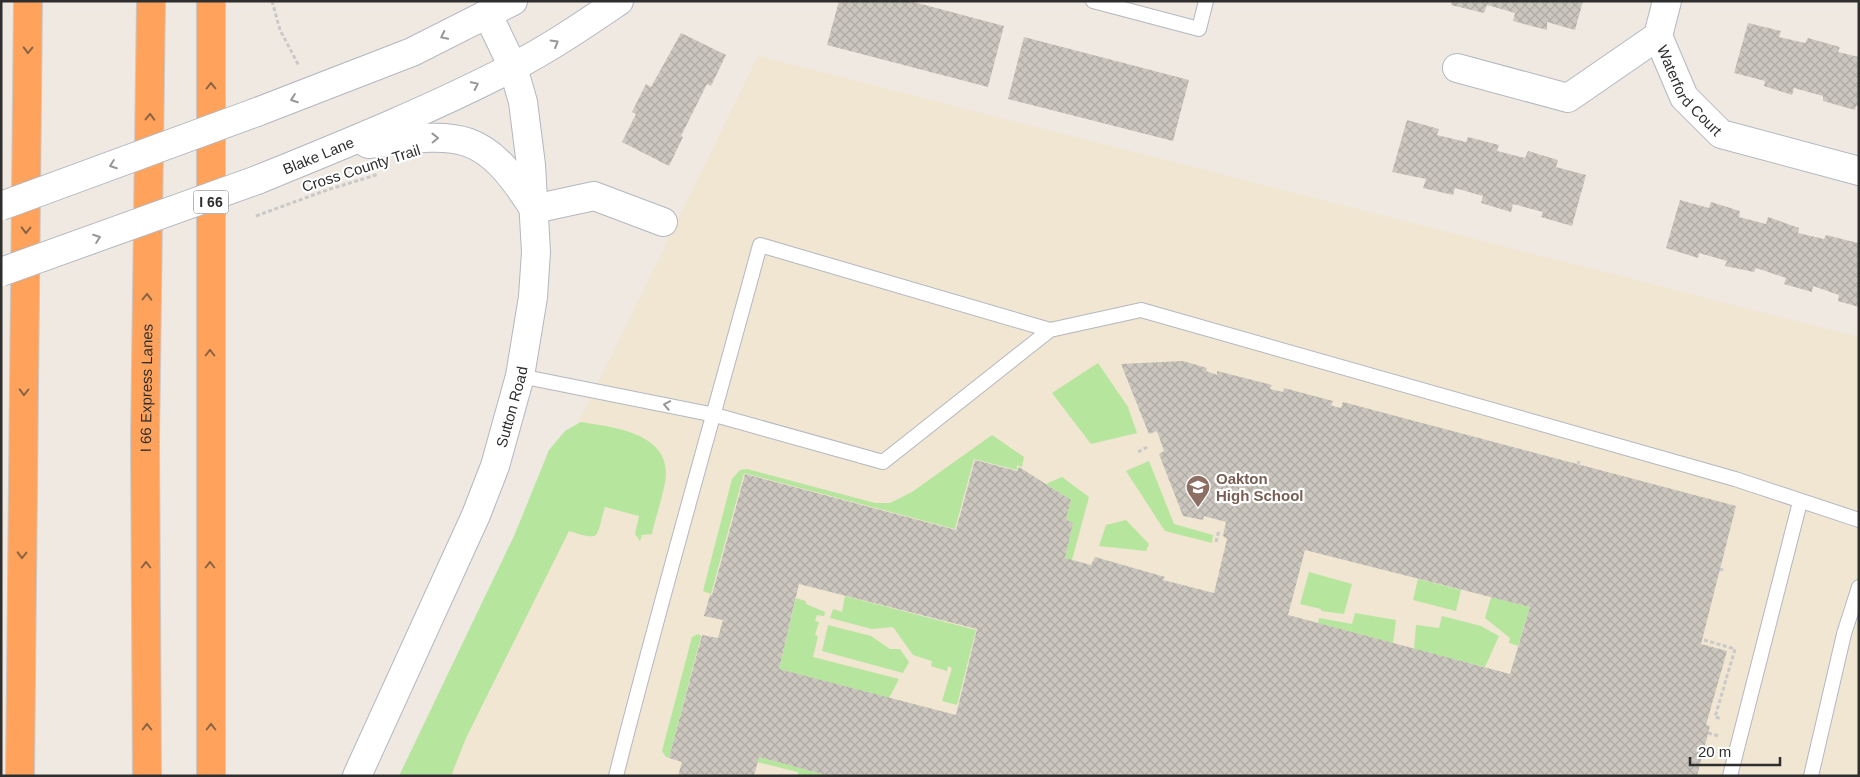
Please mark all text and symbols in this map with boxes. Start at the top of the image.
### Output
one-way arrow [440,30,449,40]
one-way arrow [550,39,559,49]
street label: Waterford Court [1654,42,1726,139]
one-way arrow [23,46,33,54]
one-way arrow [470,81,479,91]
one-way arrow [206,82,216,90]
one-way arrow [290,93,299,103]
one-way arrow [145,113,155,120]
street label: Blake Lane [280,133,356,177]
one-way arrow [432,133,440,143]
street label: Cross County Trail [300,141,422,195]
one-way arrow [109,159,117,169]
road number: I 66 [194,190,228,213]
one-way arrow [21,226,31,234]
one-way arrow [92,234,100,244]
one-way arrow [142,293,152,300]
street label: I 66 Express Lanes [136,324,155,452]
one-way arrow [205,349,215,357]
street label: Sutton Road [492,365,530,449]
one-way arrow [19,389,29,397]
one-way arrow [662,400,671,411]
place label: Oakton High School [1216,470,1304,504]
school or university icon: Oakton High School [1185,474,1211,508]
one-way arrow [17,551,28,559]
one-way arrow [141,560,151,568]
one-way arrow [205,560,215,568]
one-way arrow [142,723,152,730]
one-way arrow [206,723,216,730]
scale bar [1690,734,1780,766]
text: 20 m [1698,743,1731,760]

